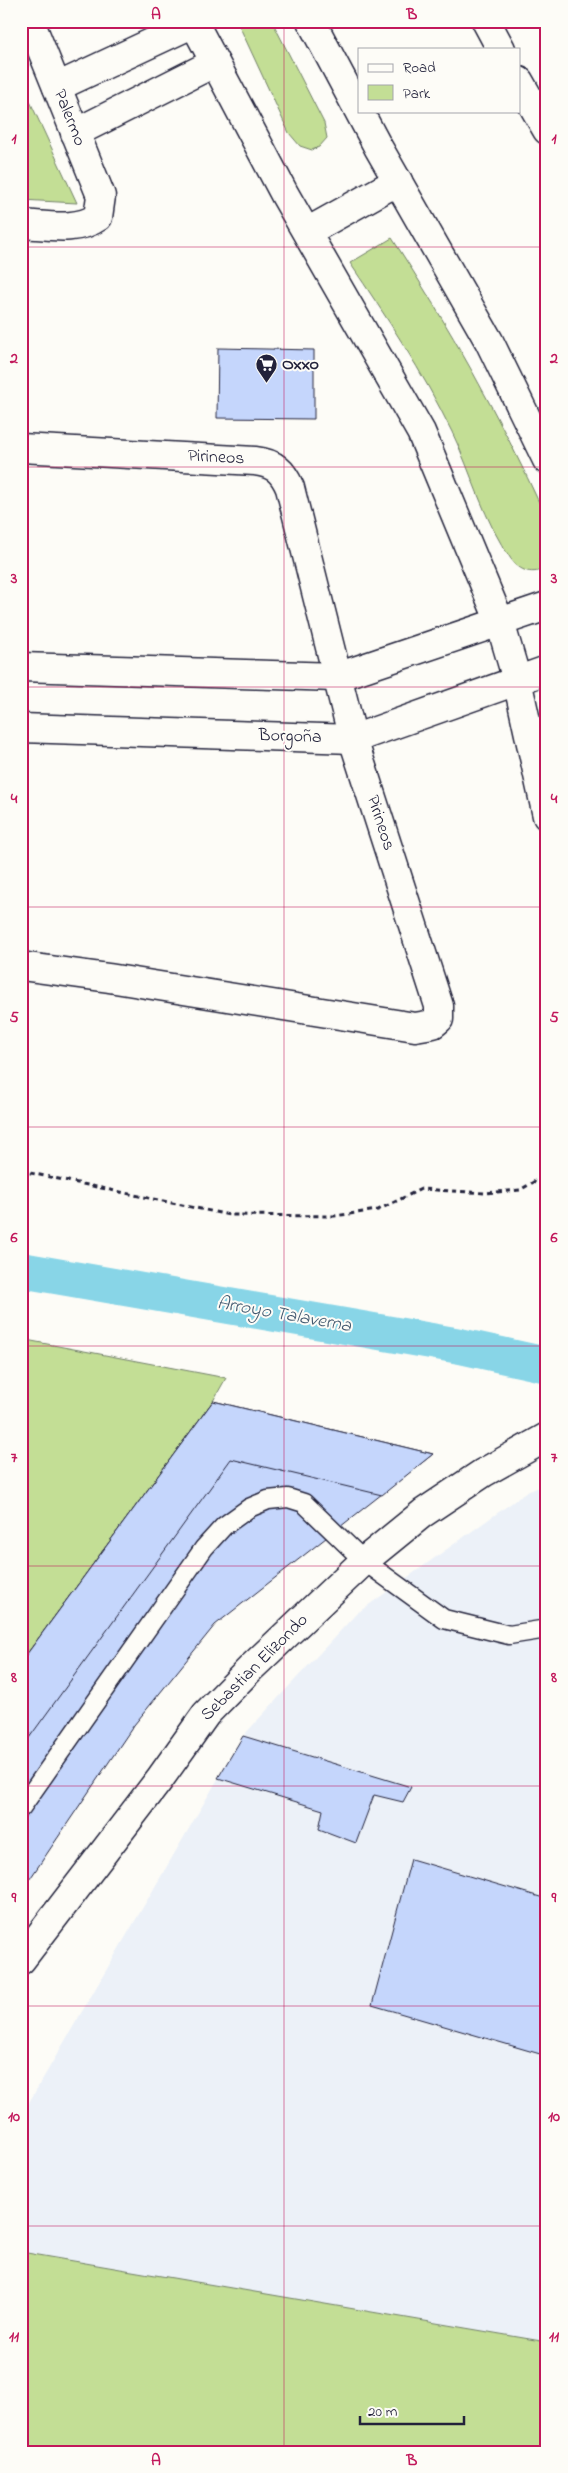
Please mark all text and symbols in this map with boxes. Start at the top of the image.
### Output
text: A [151,3,161,27]
text: B [406,3,418,27]
legend [358,48,520,112]
text: Road [403,57,436,79]
text: Park [403,83,431,105]
street label: Palermo [46,86,92,150]
text: 1 [11,127,17,151]
text: 1 [551,127,557,151]
text: 2 [9,347,18,371]
text: 2 [549,347,558,371]
place label: Oxxo [282,352,319,378]
supermarket icon: Oxxo [254,353,278,384]
street label: Pirineos [187,444,245,472]
text: 3 [10,567,18,591]
text: 3 [550,567,558,591]
street label: Borgoña [257,723,322,752]
text: 4 [10,787,18,811]
text: 4 [550,787,558,811]
street label: Pirineos [359,792,401,854]
text: 5 [9,1006,19,1030]
text: 5 [549,1006,559,1030]
text: 6 [9,1226,18,1250]
text: 6 [549,1226,558,1250]
water label: Arroyo Talaverna [215,1290,354,1340]
text: 7 [11,1446,18,1470]
text: 7 [551,1446,558,1470]
street label: Sebastian Elizondo [195,1608,315,1728]
text: 8 [10,1666,17,1690]
text: 8 [550,1666,557,1690]
text: 9 [11,1886,17,1910]
text: 9 [551,1886,557,1910]
text: 10 [8,2105,20,2129]
text: 10 [548,2105,560,2129]
text: 11 [9,2325,20,2349]
text: 11 [549,2325,560,2349]
scale bar [360,2393,464,2425]
text: 20 m [368,2401,398,2423]
text: A [151,2449,161,2473]
text: B [406,2449,418,2473]

